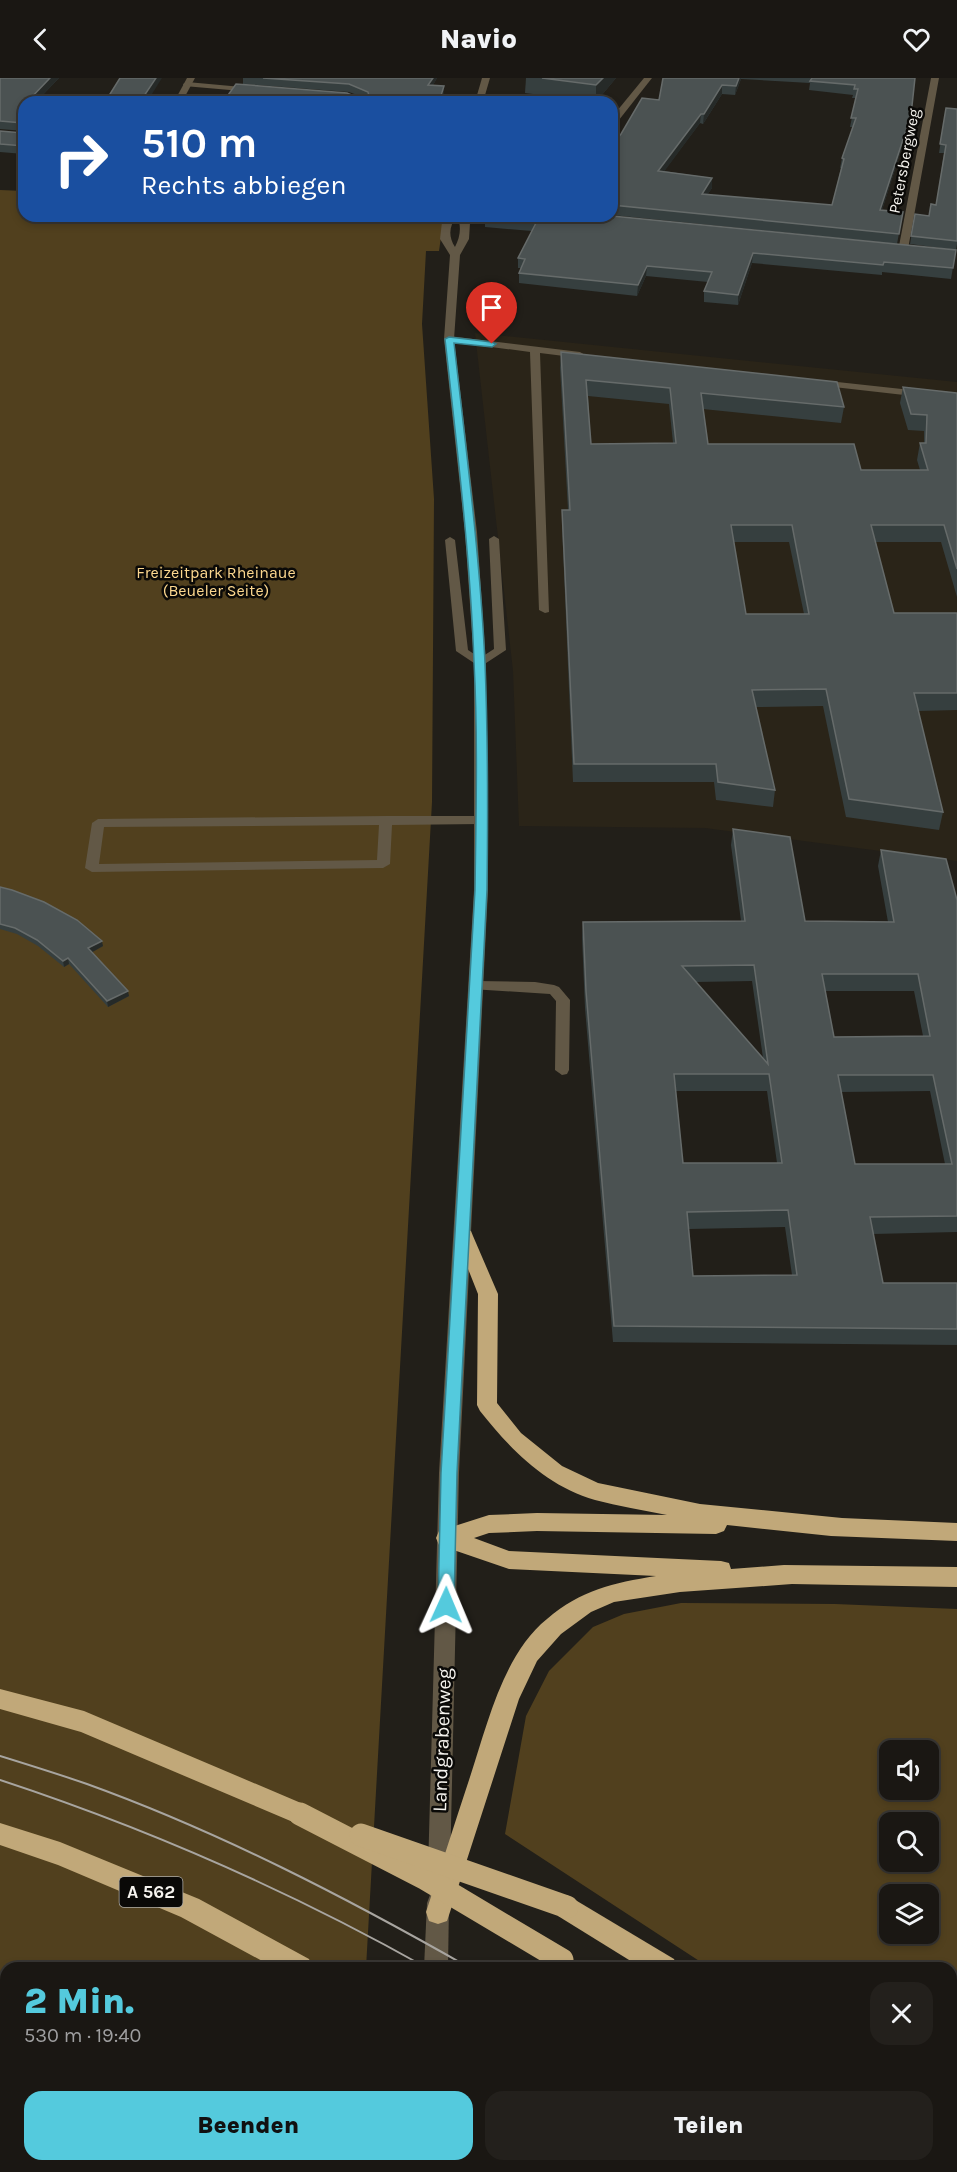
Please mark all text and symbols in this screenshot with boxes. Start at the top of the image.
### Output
icon: back [24,23,57,56]
text: Navio [440,23,517,55]
icon: heart [900,23,933,56]
street label: Petersbergweg [885,107,923,215]
text: 510 m [141,118,257,168]
icon: right [42,120,120,198]
text: Rechts abbiegen [141,169,347,201]
pin [466,282,517,344]
icon: arrive [475,291,508,324]
park label: Freizeitpark Rheinaue (Beueler Seite) [136,563,296,600]
position arrow [414,1573,478,1637]
street label: Landgrabenweg [428,1668,456,1812]
map controls [879,1740,939,1944]
button: sound [879,1740,939,1800]
button: search [879,1812,939,1872]
road number: A 562 [120,1877,182,1907]
button: layers [879,1884,939,1944]
text: 2 Min. [24,1980,134,2022]
button: close [870,1982,933,2045]
text: 530 m · 19:40 [24,2024,141,2047]
button: Beenden [24,2091,473,2160]
button: Teilen [485,2091,933,2160]

